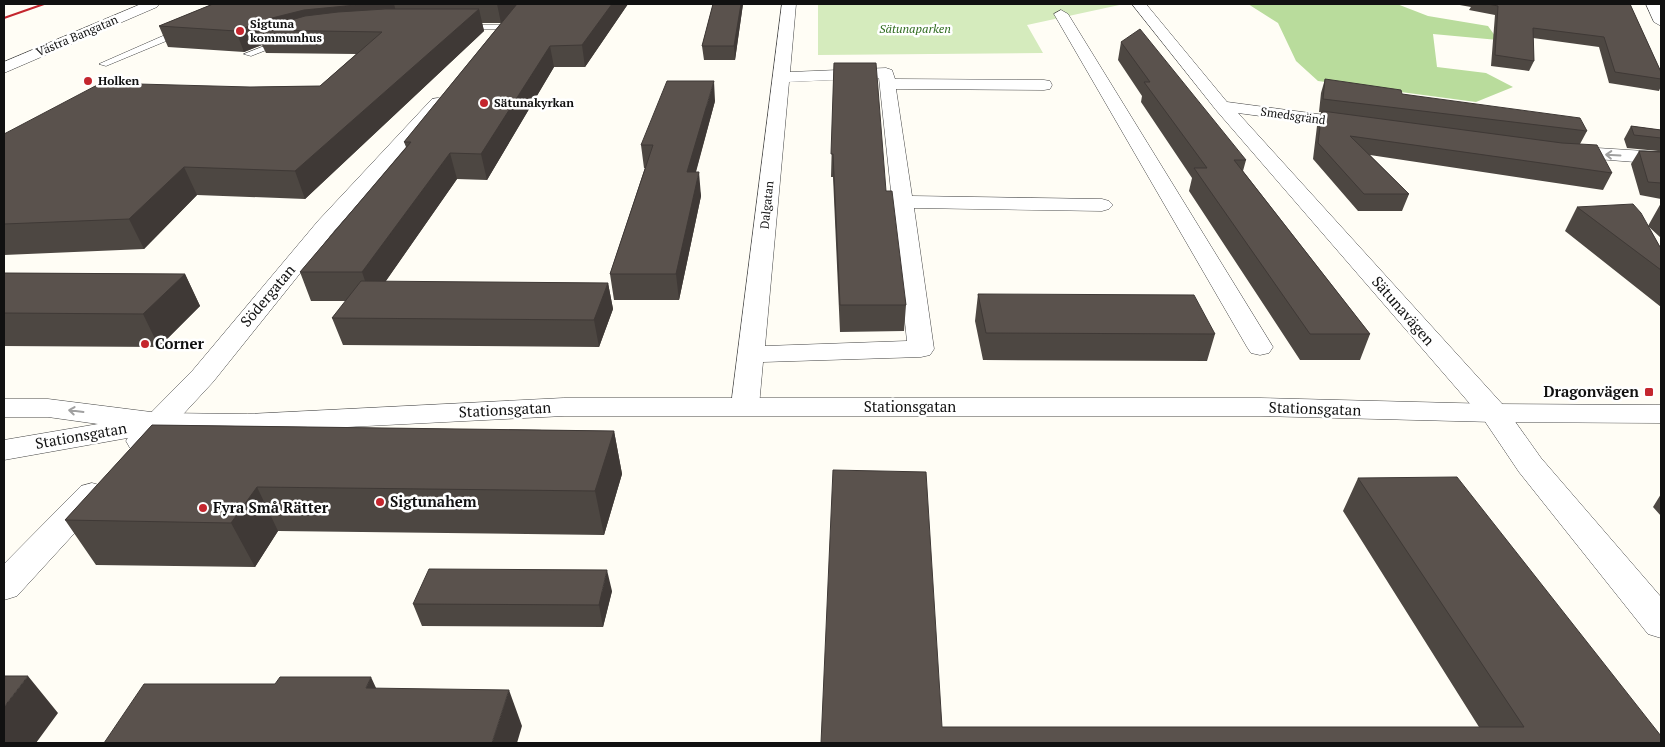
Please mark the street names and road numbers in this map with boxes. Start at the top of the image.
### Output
street label: Västra Bangatan [34,12,120,60]
street label: Smedsgränd [1260,104,1327,128]
street label: Dalgatan [757,180,776,230]
street label: Södergatan [235,260,299,331]
street label: Sätunavägen [1368,271,1440,349]
street label: Stationsgatan [864,396,956,416]
street label: Stationsgatan [1268,396,1362,420]
street label: Stationsgatan [458,397,552,421]
street label: Stationsgatan [34,417,128,453]

